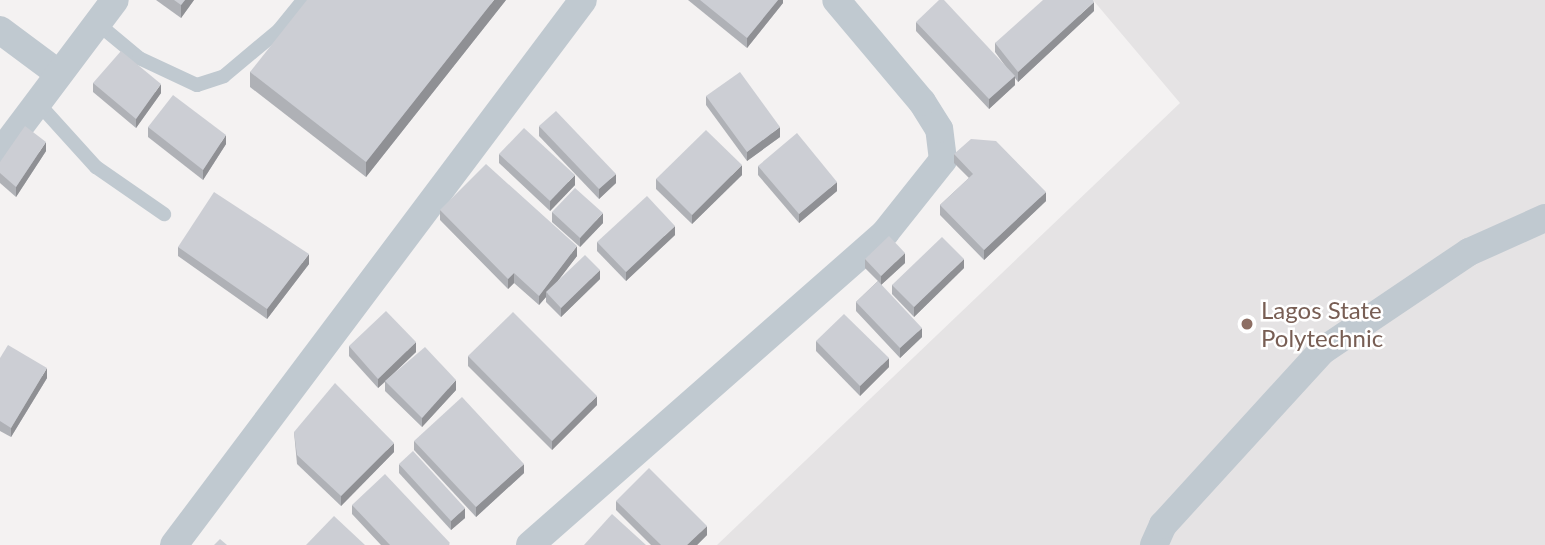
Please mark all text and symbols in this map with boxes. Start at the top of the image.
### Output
place label: Lagos State Polytechnic [1261,296,1383,352]
marker: Lagos State Polytechnic [1239,316,1255,332]

